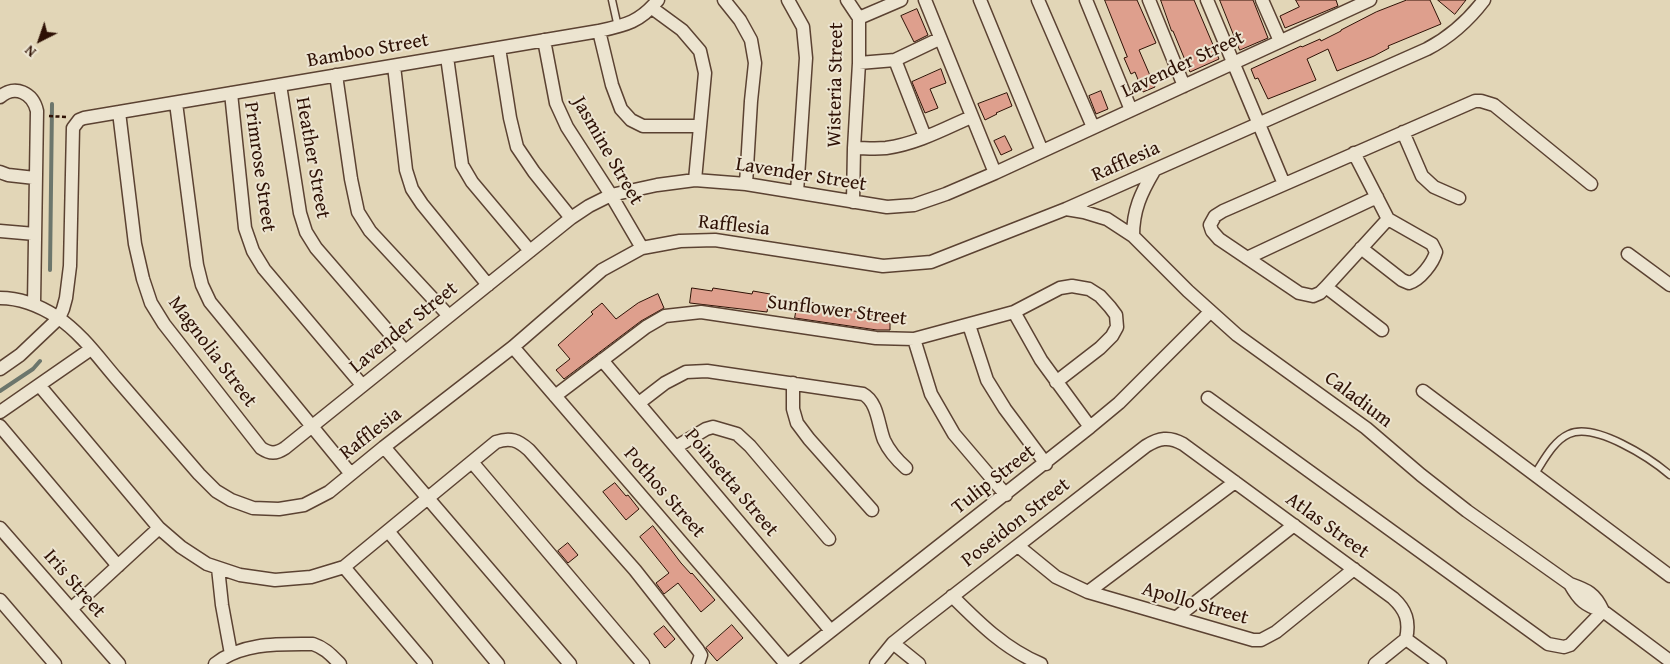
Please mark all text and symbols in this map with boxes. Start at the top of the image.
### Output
north arrow [15,15,65,65]
street label: Wisteria Street [823,22,849,148]
street label: Lavender Street [1118,26,1248,104]
street label: Bamboo Street [305,29,431,73]
text: N [20,41,40,62]
street label: Jasmine Street [566,92,648,210]
street label: Heather Street [290,95,334,221]
street label: Primrose Street [238,100,280,234]
street label: Rafflesia [1088,136,1164,188]
street label: Lavender Street [734,153,868,197]
street label: Rafflesia [697,210,771,242]
street label: Lavender Street [345,277,463,379]
street label: Sunflower Street [766,291,908,331]
street label: Magnolia Street [162,292,262,412]
street label: Caladium [1319,367,1397,433]
street label: Rafflesia [335,402,407,466]
street label: Poinsetta Street [679,424,783,542]
street label: Tulip Street [948,440,1040,520]
street label: Pothos Street [618,443,710,543]
street label: Poseidon Street [957,473,1075,573]
street label: Atlas Street [1281,488,1373,564]
street label: Iris Street [38,545,110,623]
street label: Apollo Street [1139,577,1251,631]

